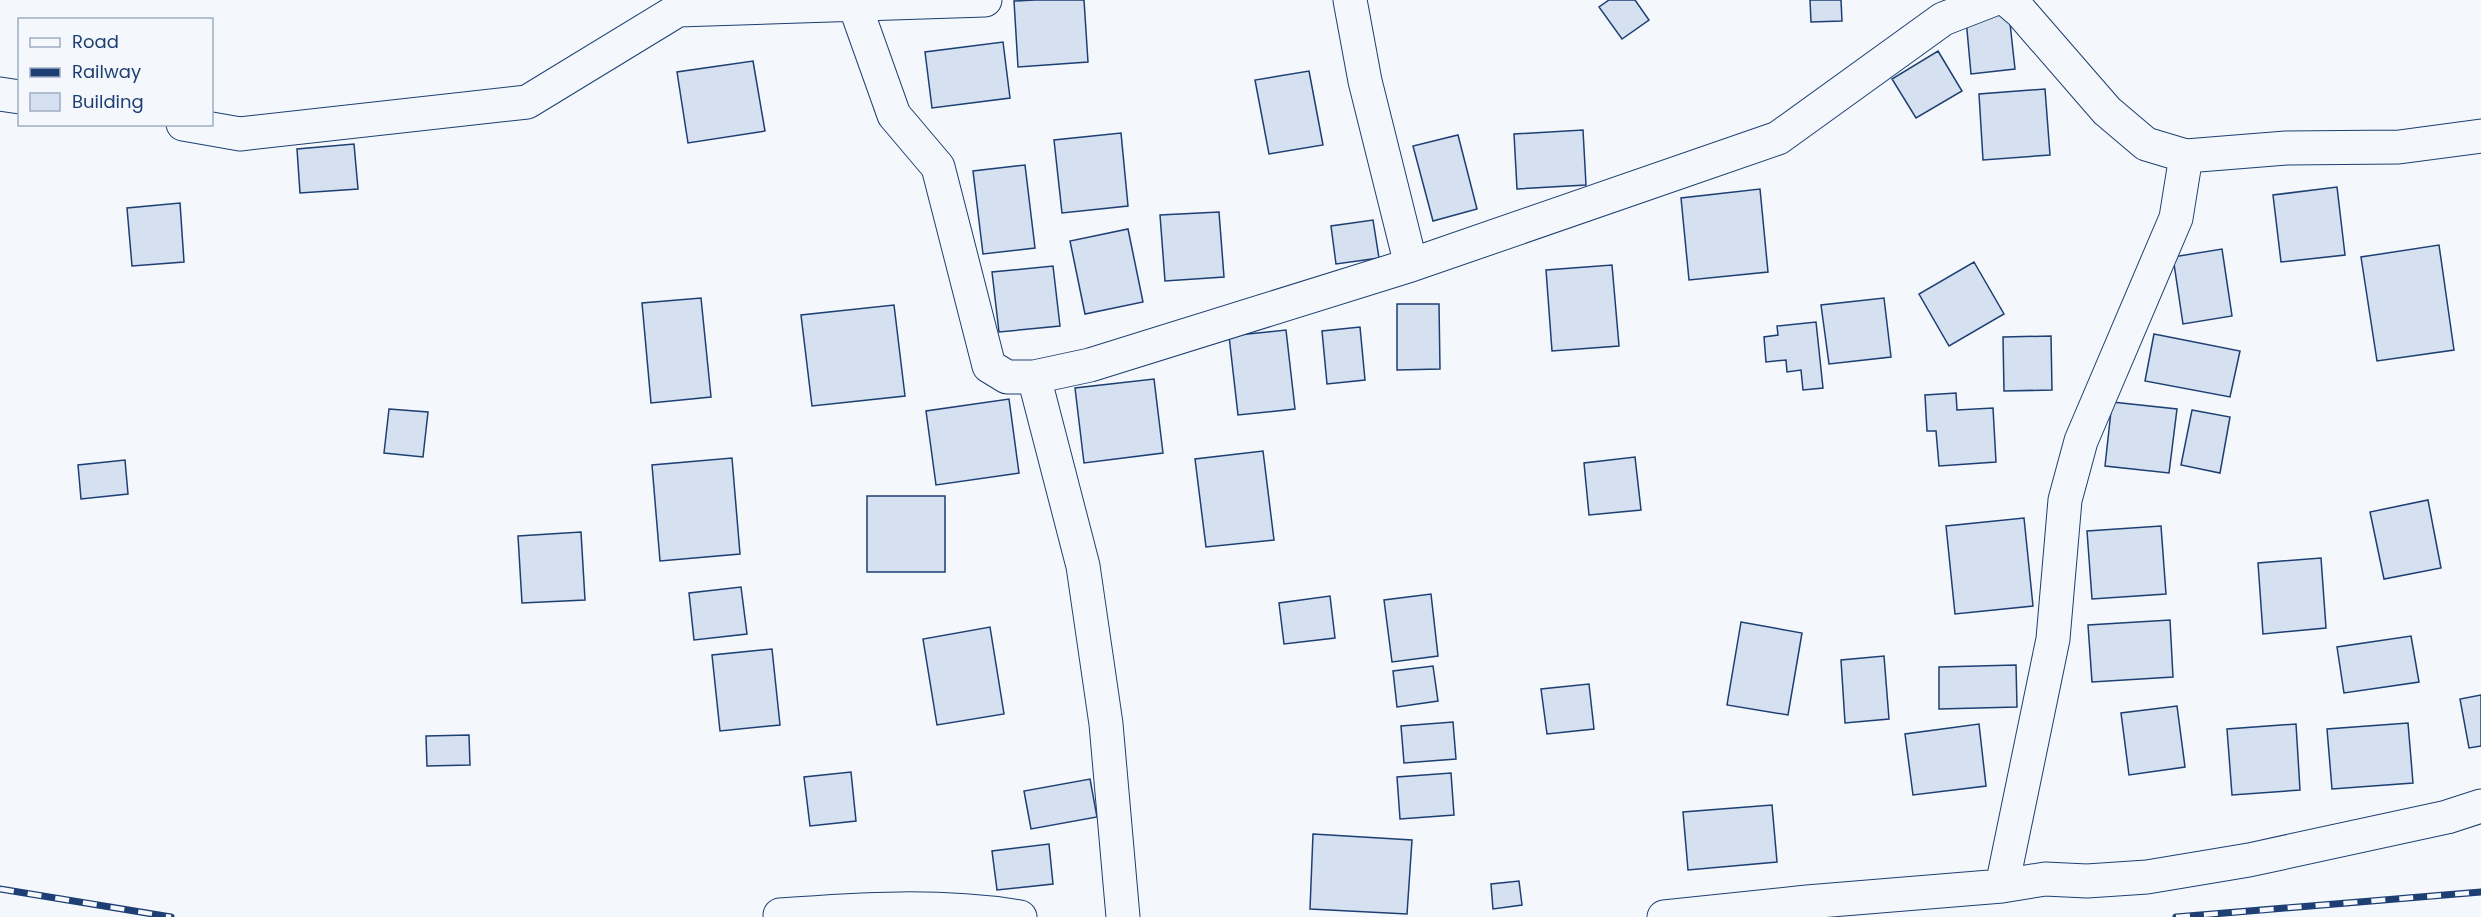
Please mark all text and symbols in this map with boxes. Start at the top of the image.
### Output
legend [18,18,213,126]
text: Road [72,29,119,54]
text: Railway [72,59,141,84]
text: Building [72,89,144,114]

